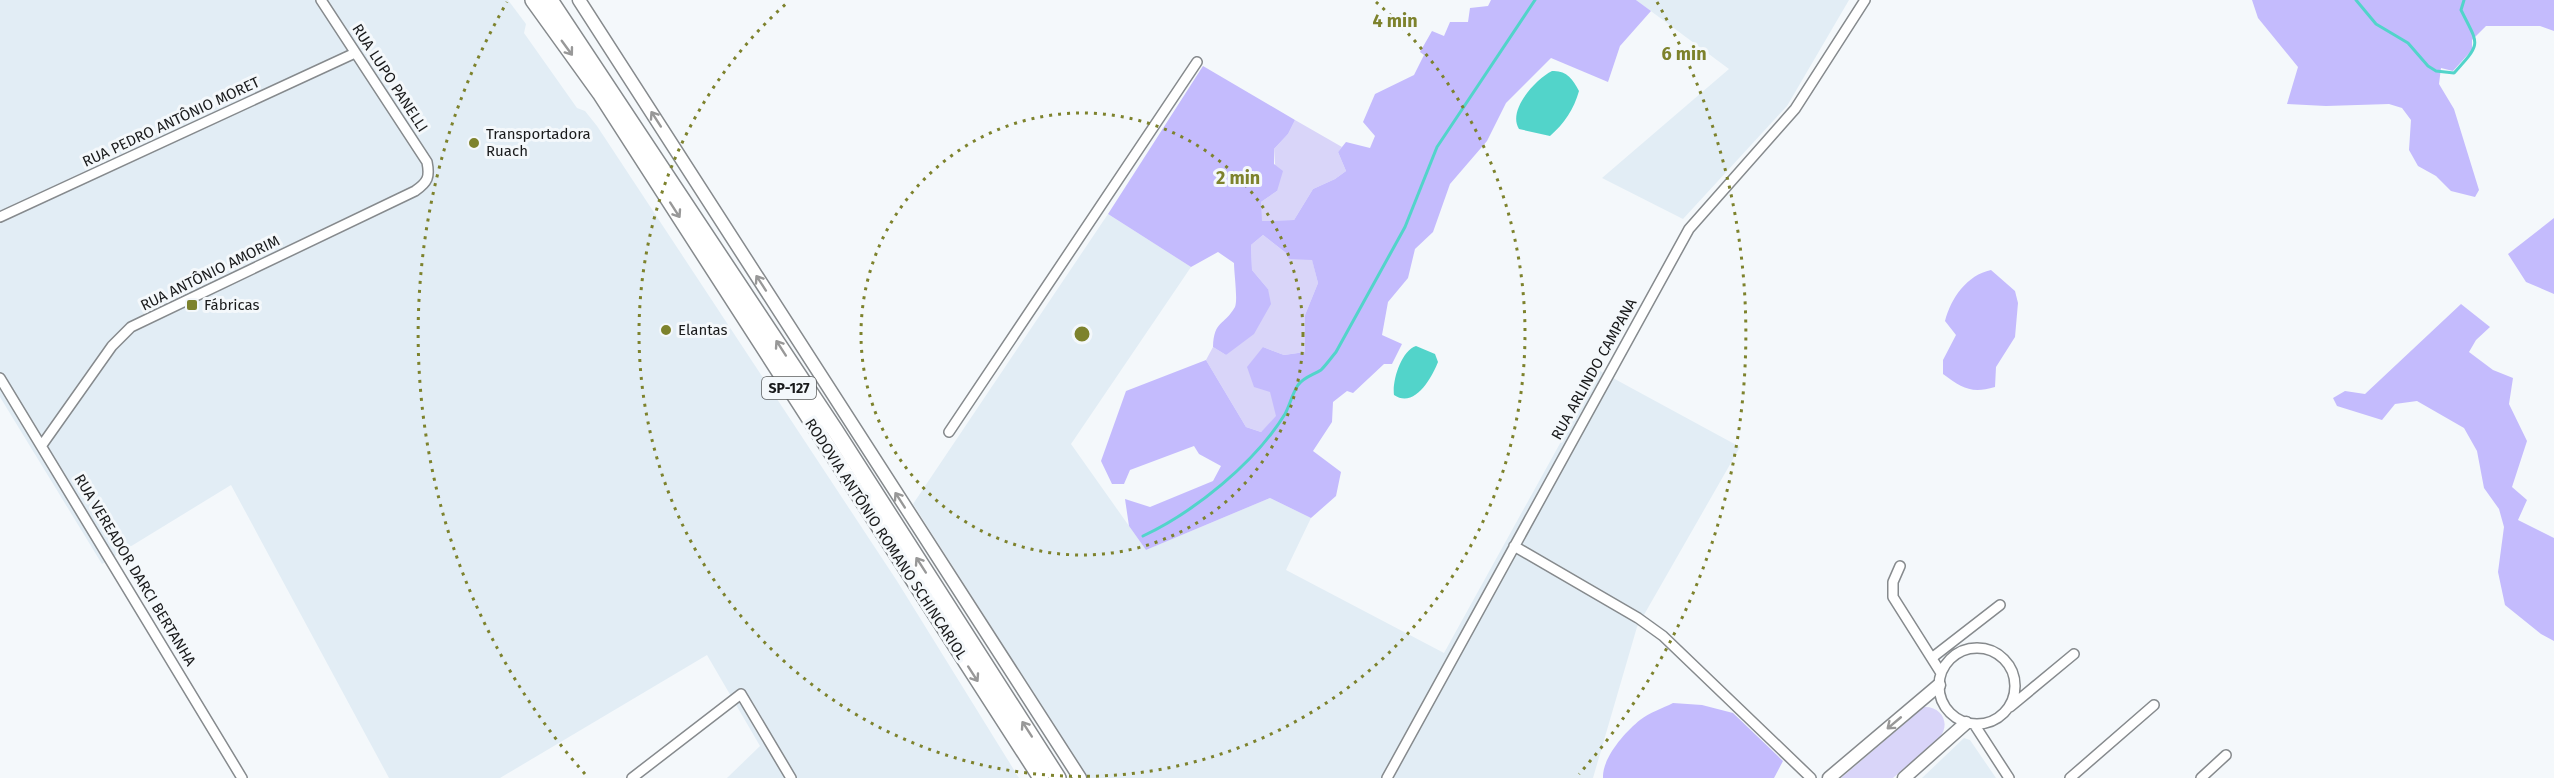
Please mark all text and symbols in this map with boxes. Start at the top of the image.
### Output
text: 4 min [1372,10,1418,32]
street label: RUA LUPO PANELLI [348,20,432,136]
one-way arrow [561,39,573,55]
text: 6 min [1661,43,1707,65]
street label: RUA PEDRO ANTÔNIO MORET [80,73,263,171]
one-way arrow [649,110,662,127]
place label: Transportadora Ruach [486,125,591,160]
marker: Transportadora Ruach [467,136,481,150]
text: 2 min [1216,167,1260,189]
one-way arrow [669,201,681,218]
street label: RUA ANTÔNIO AMORIM [138,231,282,315]
one-way arrow [754,275,766,292]
street label: RUA ARLINDO CAMPANA [1548,295,1641,443]
place label: Fábricas [204,296,260,314]
marker: Fábricas [185,298,199,312]
place label: Elantas [678,321,728,339]
marker: Elantas [659,323,673,337]
centre of rings [1072,324,1092,344]
one-way arrow [775,340,787,357]
road number: SP-127 [762,377,816,399]
street label: RODOVIA ANTÔNIO ROMANO SCHINCARIOL [801,415,971,663]
street label: RUA VEREADOR DARCI BERTANHA [70,471,200,670]
one-way arrow [894,492,906,509]
one-way arrow [915,557,927,574]
one-way arrow [968,665,980,682]
one-way arrow [1887,716,1902,730]
one-way arrow [1020,721,1032,738]

